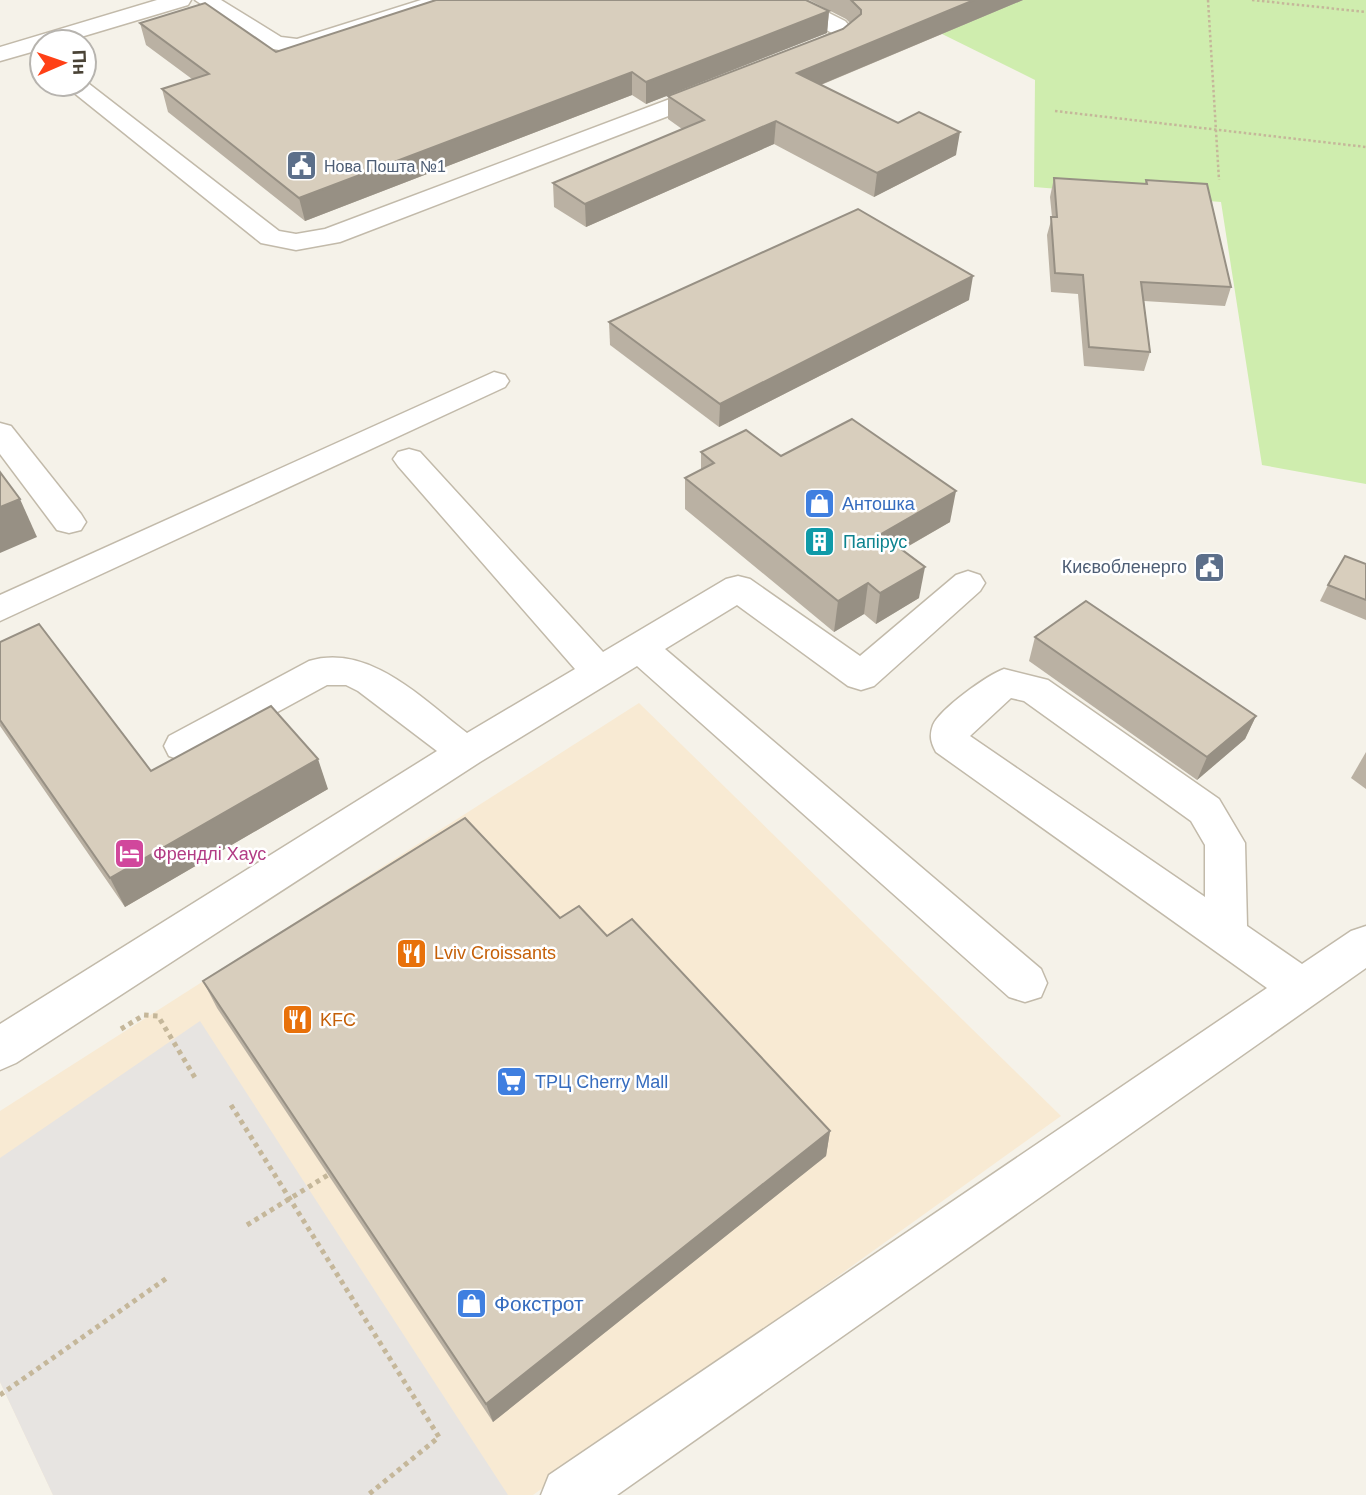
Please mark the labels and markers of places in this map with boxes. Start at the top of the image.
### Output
public building icon: Нова Пошта №1 [284,149,318,183]
place label: Нова Пошта №1 [324,158,446,175]
shop icon: Антошка [802,487,836,521]
place label: Антошка [842,494,916,514]
building icon: Папірус [803,525,837,559]
place label: Папірус [843,532,907,552]
public building icon: Києвобленерго [1193,550,1227,584]
place label: Києвобленерго [1062,557,1187,577]
hotel icon: Френдлі Хаус [113,837,147,871]
place label: Френдлі Хаус [153,844,266,864]
restaurant icon: Lviv Croissants [394,936,428,970]
place label: Lviv Croissants [434,943,556,963]
restaurant icon: KFC [280,1003,314,1037]
place label: KFC [320,1010,356,1030]
supermarket icon: ТРЦ Cherry Mall [495,1065,529,1099]
place label: ТРЦ Cherry Mall [535,1072,668,1092]
shop icon: Фокстрот [454,1286,488,1320]
place label: Фокстрот [494,1292,584,1315]

